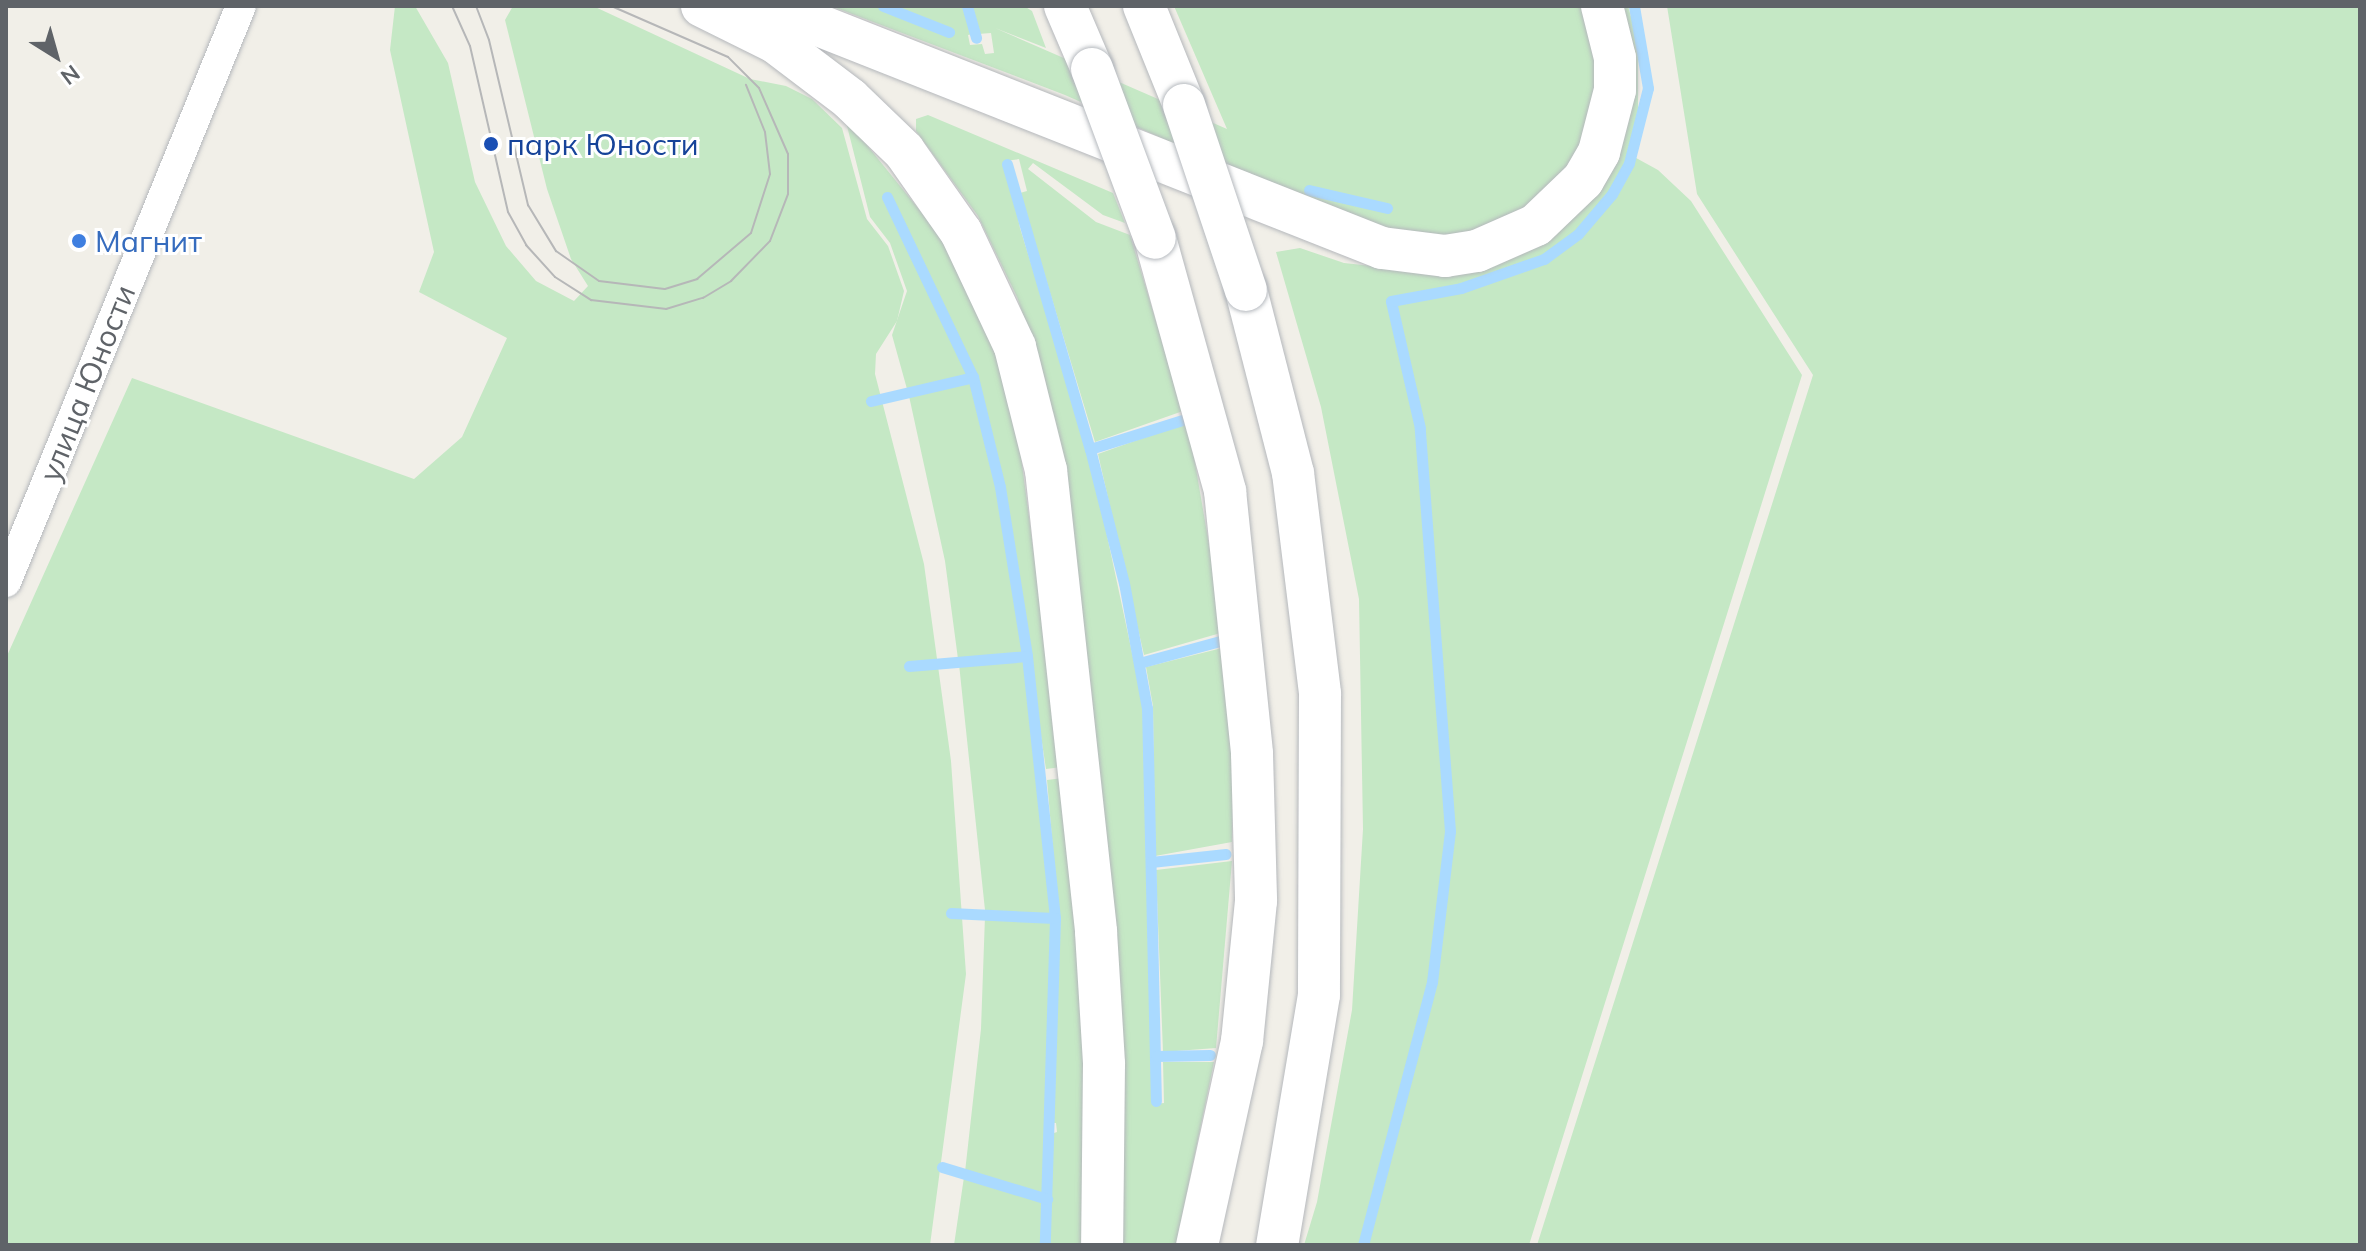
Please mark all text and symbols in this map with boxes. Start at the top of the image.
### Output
north arrow [16,16,96,96]
text: N [55,59,86,91]
place label: парк Юности [507,126,699,162]
marker: парк Юности [482,135,500,153]
place label: Магнит [95,223,202,259]
marker: Магнит [70,232,88,250]
street label: улица Юности [31,280,143,486]

